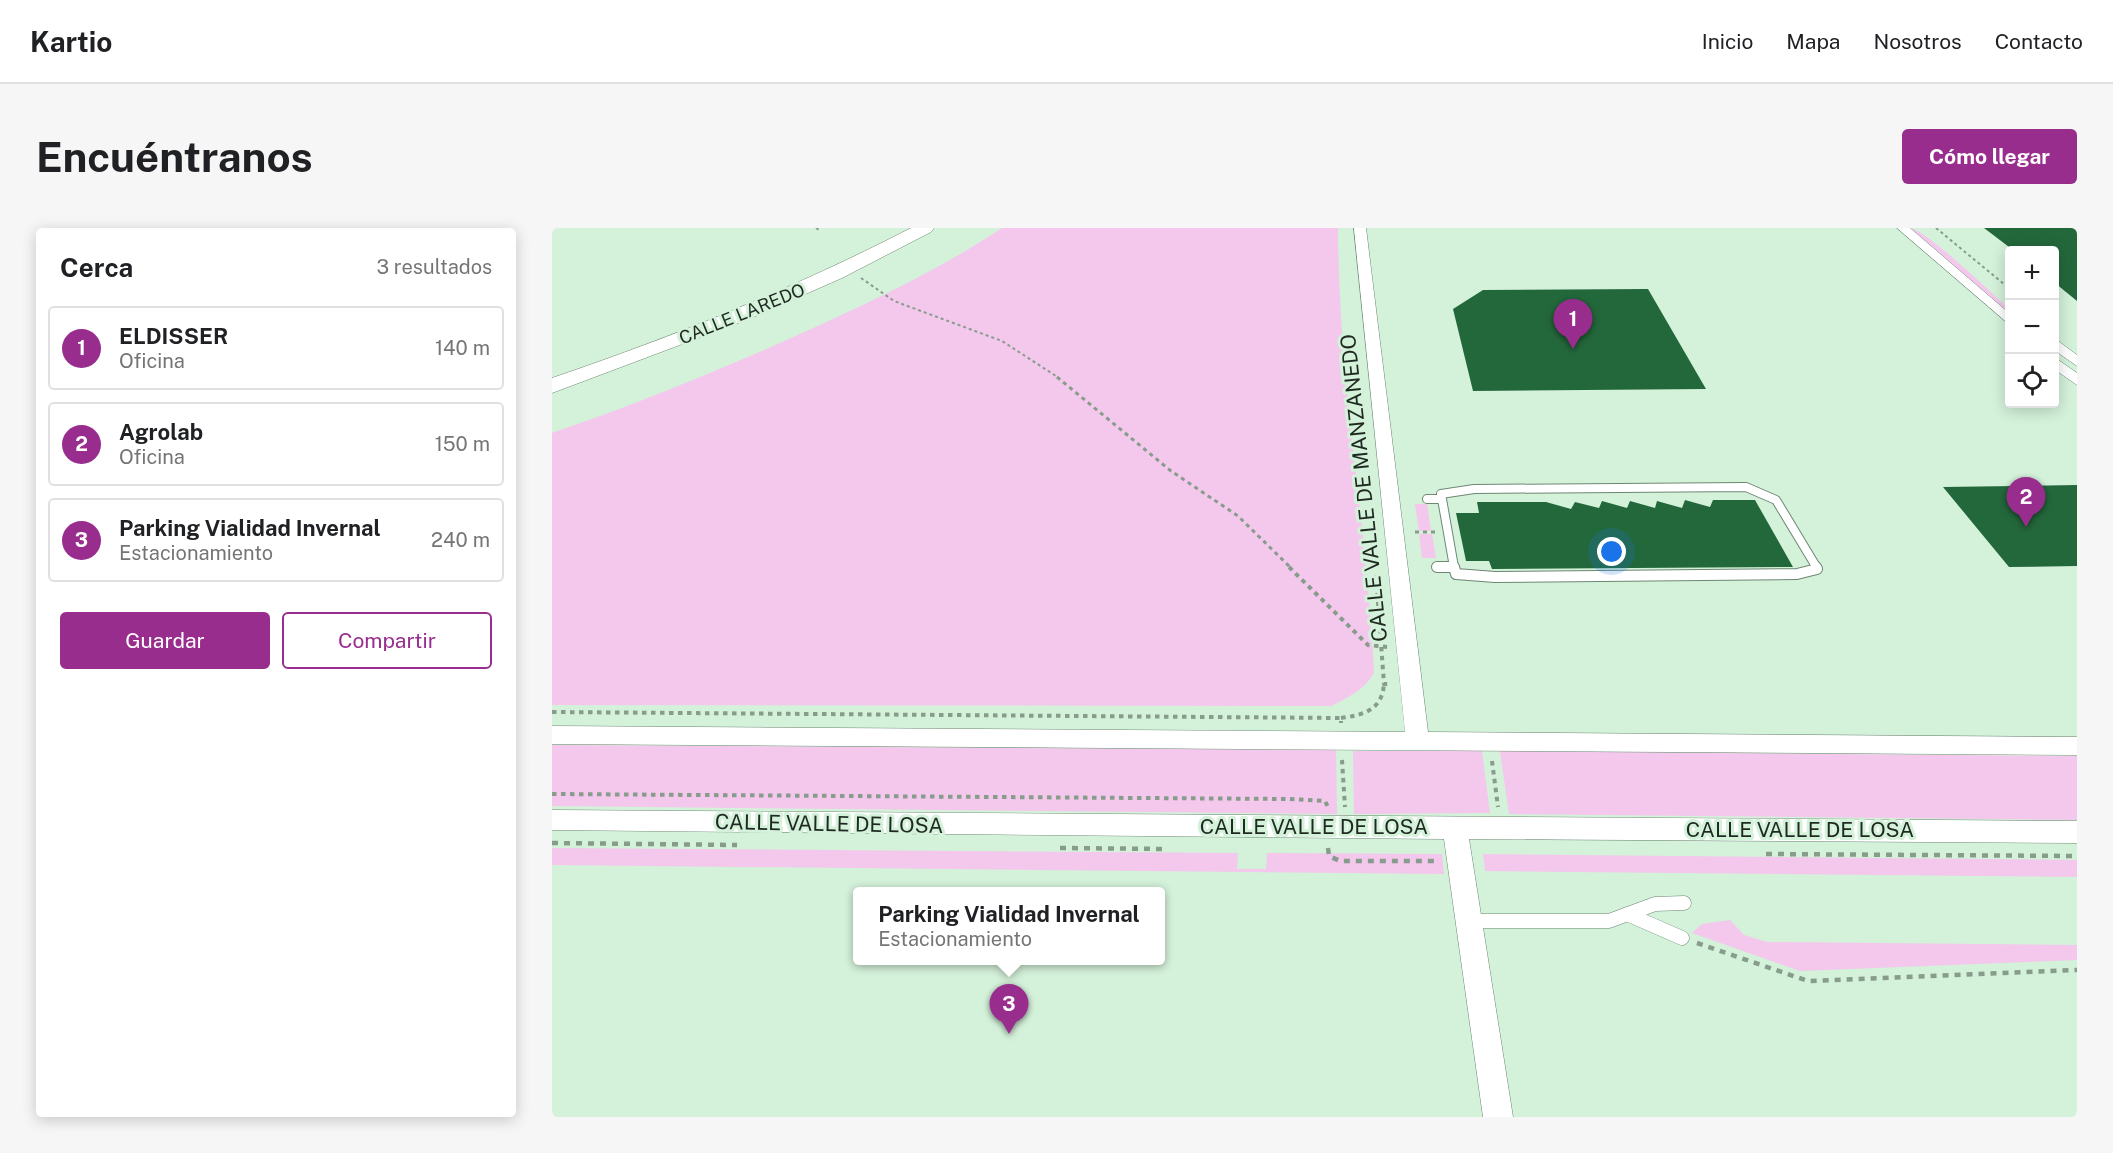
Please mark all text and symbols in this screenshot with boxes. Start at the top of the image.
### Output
text: Kartio [30,25,112,58]
text: Inicio [1702,29,1753,54]
text: Mapa [1786,29,1840,54]
text: Nosotros [1873,29,1962,54]
text: Contacto [1995,29,2083,54]
button: Cómo llegar [1902,129,2077,184]
text: Encuéntranos [36,132,313,181]
map controls [2005,246,2059,408]
button: + [2005,246,2059,300]
text: Cerca [60,252,133,283]
text: 3 resultados [376,255,492,279]
street label: CALLE LAREDO [676,279,808,348]
pin: 1 [1554,300,1592,349]
button: − [2005,300,2059,354]
text: ELDISSER [119,323,228,349]
street label: CALLE VALLE DE MANZANEDO [1335,333,1392,643]
text: 1 [77,336,86,360]
text: 140 m [435,336,490,360]
text: Oficina [119,349,185,373]
button: locate [2005,354,2059,408]
text: Agrolab [119,419,203,445]
text: 2 [75,432,88,456]
text: 150 m [435,432,490,456]
text: Oficina [119,445,185,469]
pin: 2 [2006,478,2046,527]
text: Parking Vialidad Invernal [119,515,381,541]
text: 3 [75,528,88,552]
text: 240 m [431,528,490,552]
your location [1597,537,1626,566]
text: Estacionamiento [119,541,273,565]
button: Guardar [60,612,270,669]
button: Compartir [282,612,492,669]
street label: CALLE VALLE DE LOSA [715,809,943,838]
street label: CALLE VALLE DE LOSA [1200,814,1428,839]
street label: CALLE VALLE DE LOSA [1686,817,1914,842]
popup [853,887,1165,965]
text: Parking Vialidad Invernal [878,901,1140,927]
text: Estacionamiento [878,927,1032,951]
pin: 3 [990,984,1028,1034]

